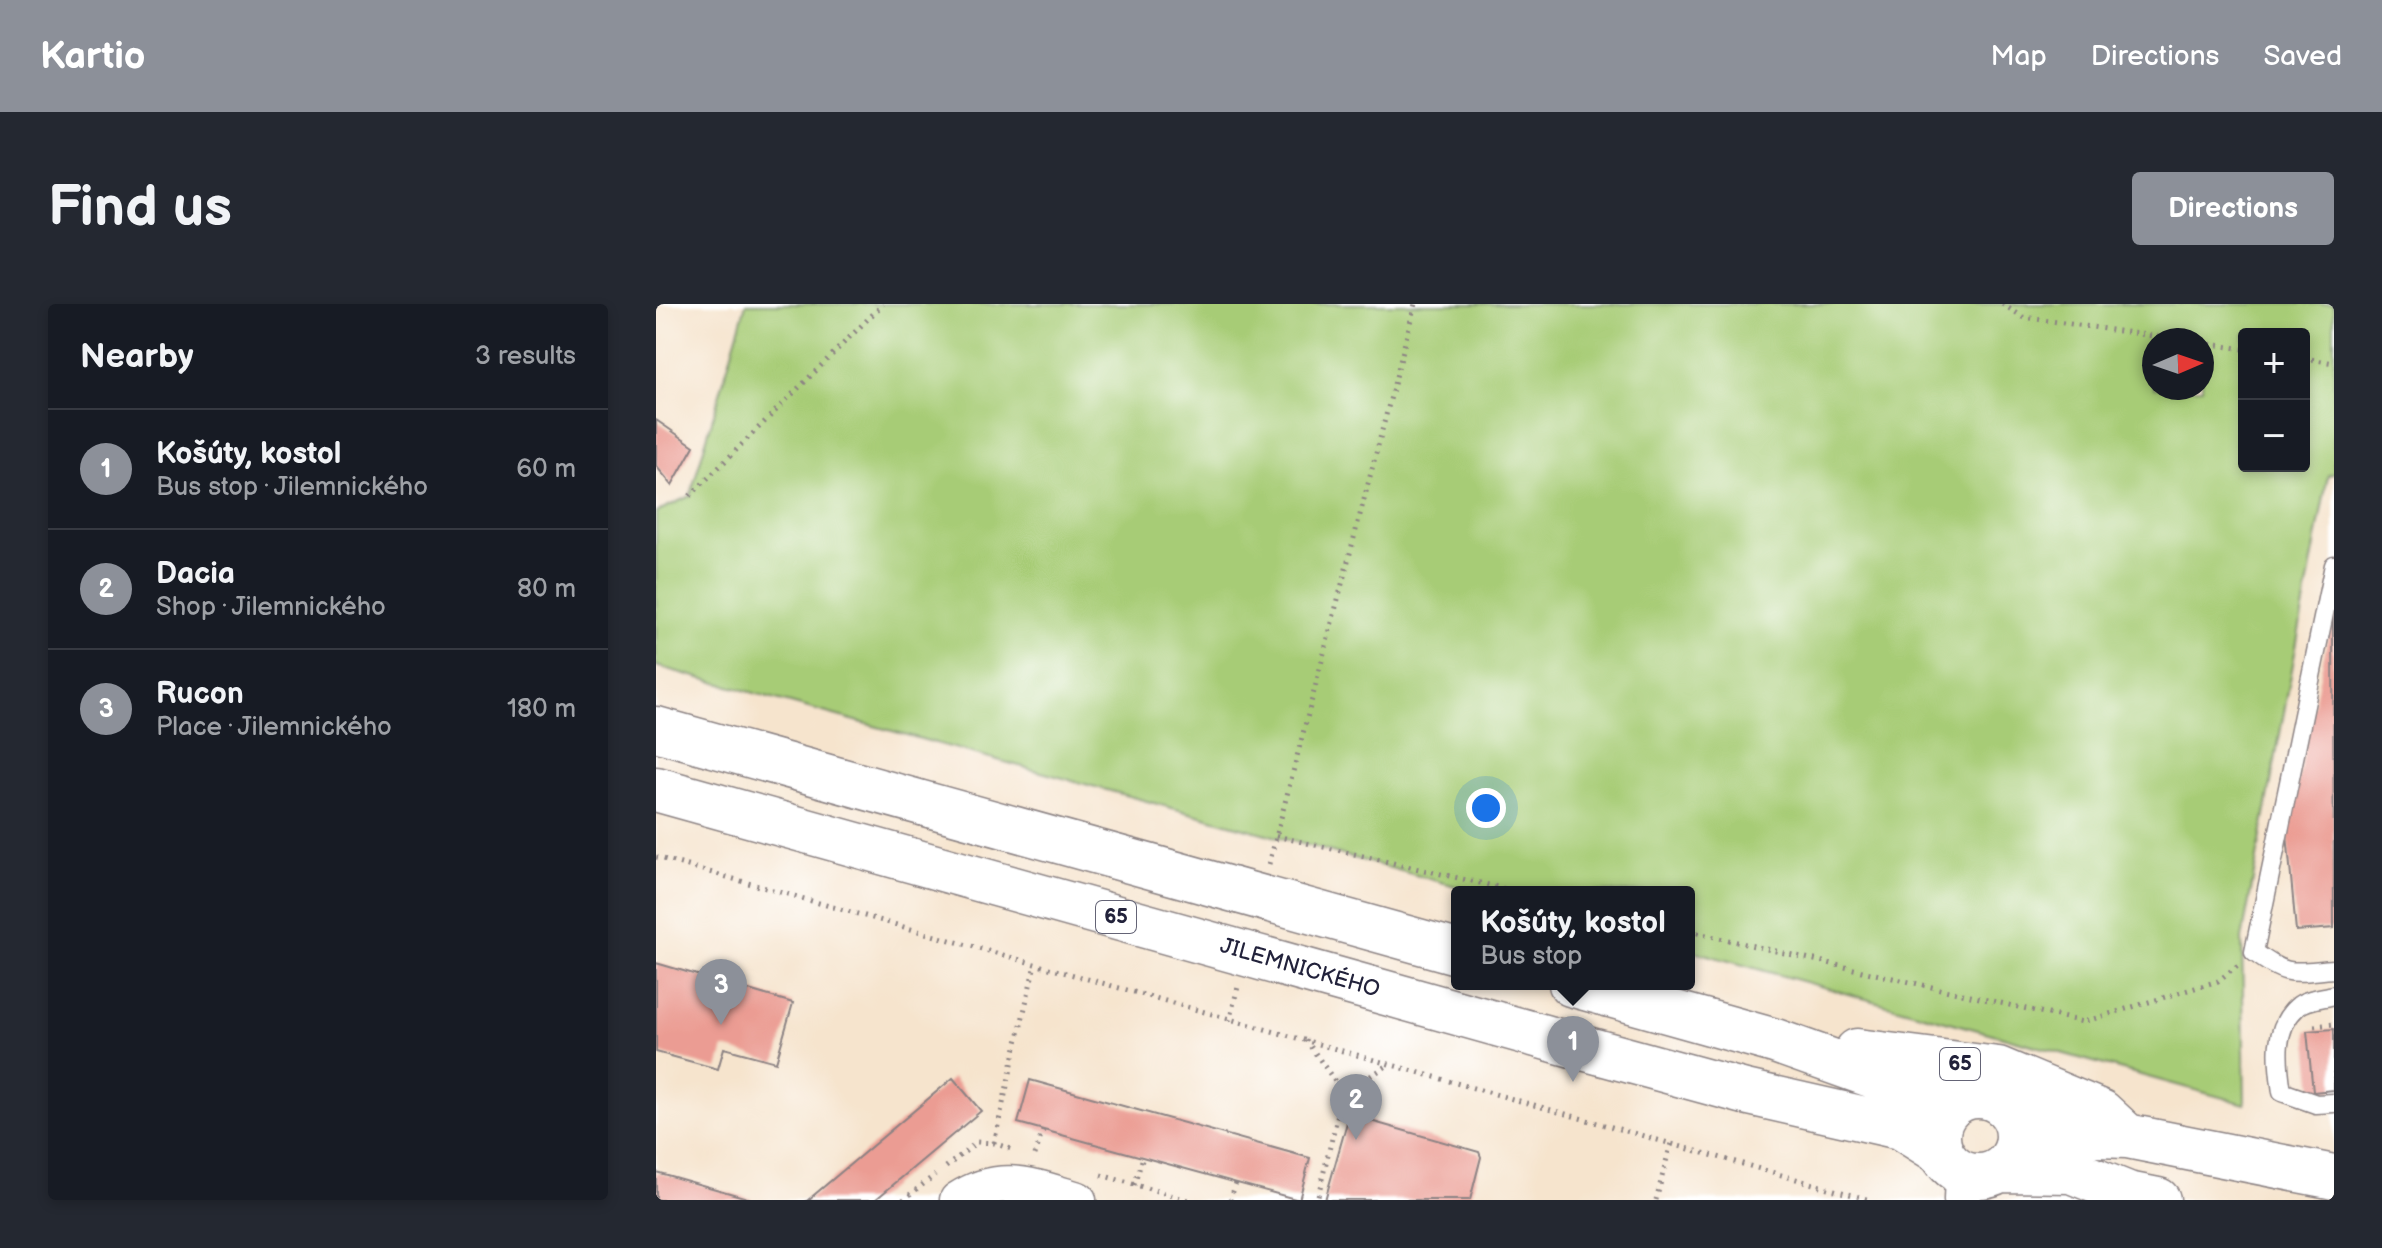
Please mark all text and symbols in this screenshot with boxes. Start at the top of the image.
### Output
text: Kartio [40,34,146,79]
text: Map [1990,40,2047,73]
text: Directions [2091,40,2219,73]
text: Saved [2263,40,2342,73]
button: Directions [2132,172,2334,245]
text: Find us [48,175,232,242]
north arrow [2142,328,2214,400]
map controls [2238,328,2310,472]
button: + [2238,328,2310,400]
text: Nearby [80,336,194,377]
text: 3 results [475,341,576,372]
button: − [2238,400,2310,472]
text: Košúty, kostol [156,436,341,472]
text: 1 [101,454,111,485]
text: 60 m [516,454,576,485]
text: Bus stop · Jilemnického [156,472,428,503]
text: Dacia [156,556,235,592]
text: 2 [98,574,114,605]
text: 80 m [517,574,576,605]
text: Shop · Jilemnického [156,592,386,623]
text: Rucon [156,676,244,712]
text: 3 [98,694,114,725]
text: 180 m [507,694,576,725]
text: Place · Jilemnického [156,712,392,743]
your location [1466,788,1506,828]
popup [1451,886,1695,990]
road number: 65 [1096,901,1136,933]
text: Košúty, kostol [1480,905,1666,941]
street label: JILEMNICKÉHO [1217,931,1383,1004]
text: Bus stop [1480,941,1582,972]
pin: 3 [695,959,747,1025]
pin: 1 [1547,1016,1599,1082]
road number: 65 [1940,1048,1980,1080]
pin: 2 [1330,1074,1382,1140]

